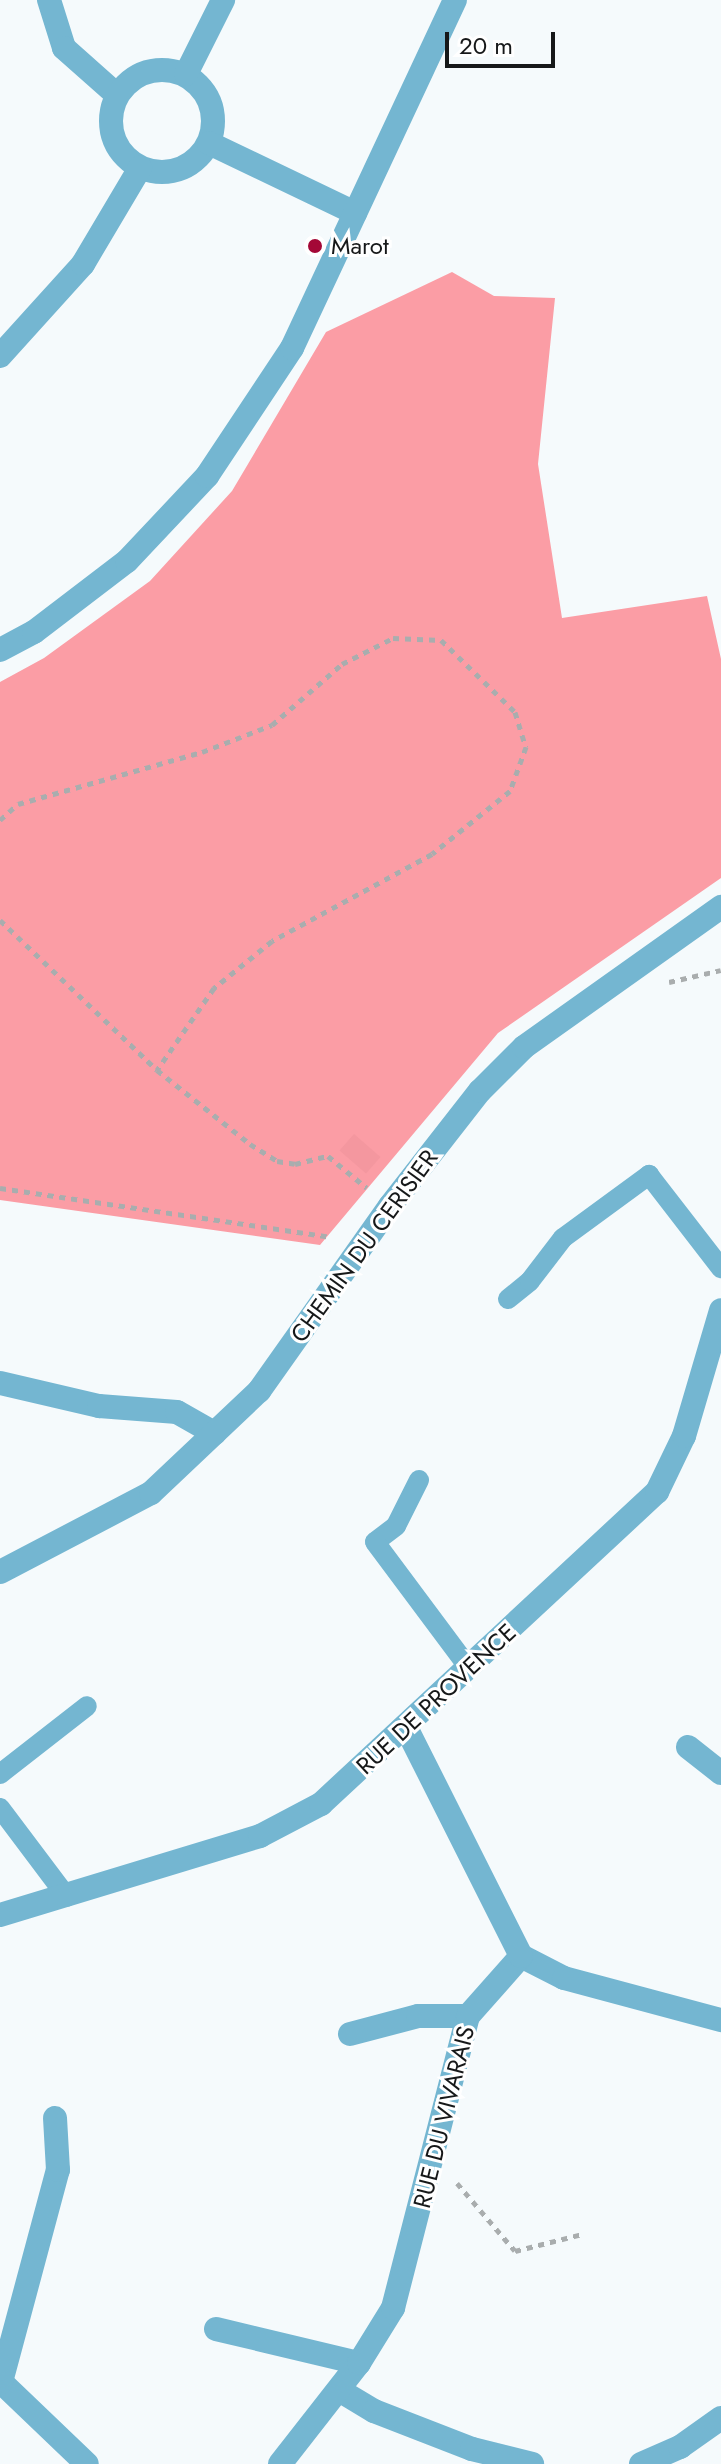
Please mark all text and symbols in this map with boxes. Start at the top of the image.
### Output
scale bar [449,16,559,66]
text: 20 m [459,28,513,63]
place label: Marot [331,232,389,260]
marker: Marot [306,237,324,255]
street label: CHEMIN DU CERISIER [284,1144,444,1348]
street label: RUE DE PROVENCE [350,1618,522,1780]
street label: RUE DU VIVARAIS [407,2023,481,2211]

